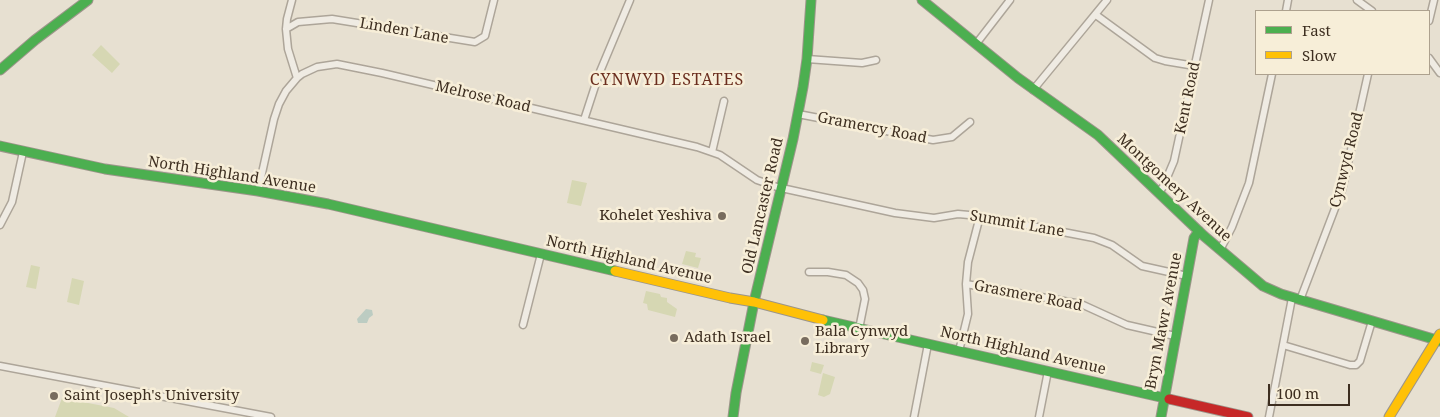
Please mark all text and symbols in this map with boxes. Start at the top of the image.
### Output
legend [1255,10,1430,75]
street label: Linden Lane [358,14,450,48]
text: Fast [1302,20,1331,40]
text: Slow [1302,45,1336,65]
street label: Kent Road [1172,60,1204,136]
district label: CYNWYD ESTATES [588,70,746,90]
street label: Melrose Road [434,77,532,117]
street label: Gramercy Road [816,109,928,147]
street label: Cynwyd Road [1326,110,1368,210]
street label: Montgomery Avenue [1113,130,1235,246]
street label: Old Lancaster Road [739,136,787,276]
street label: North Highland Avenue [147,153,317,197]
place label: Kohelet Yeshiva [599,207,712,225]
street label: Summit Lane [968,207,1066,241]
marker: Kohelet Yeshiva [716,210,728,222]
street label: North Highland Avenue [544,232,714,288]
street label: Bryn Mawr Avenue [1142,251,1186,391]
street label: Grasmere Road [972,277,1084,315]
place label: Bala Cynwyd Library [815,323,908,358]
street label: North Highland Avenue [938,323,1108,379]
place label: Adath Israel [684,329,771,347]
marker: Adath Israel [668,332,680,344]
marker: Bala Cynwyd Library [799,335,811,347]
scale bar [1270,374,1352,406]
text: 100 m [1276,383,1319,403]
place label: Saint Joseph's University [64,387,239,405]
marker: Saint Joseph's University [48,390,60,402]

